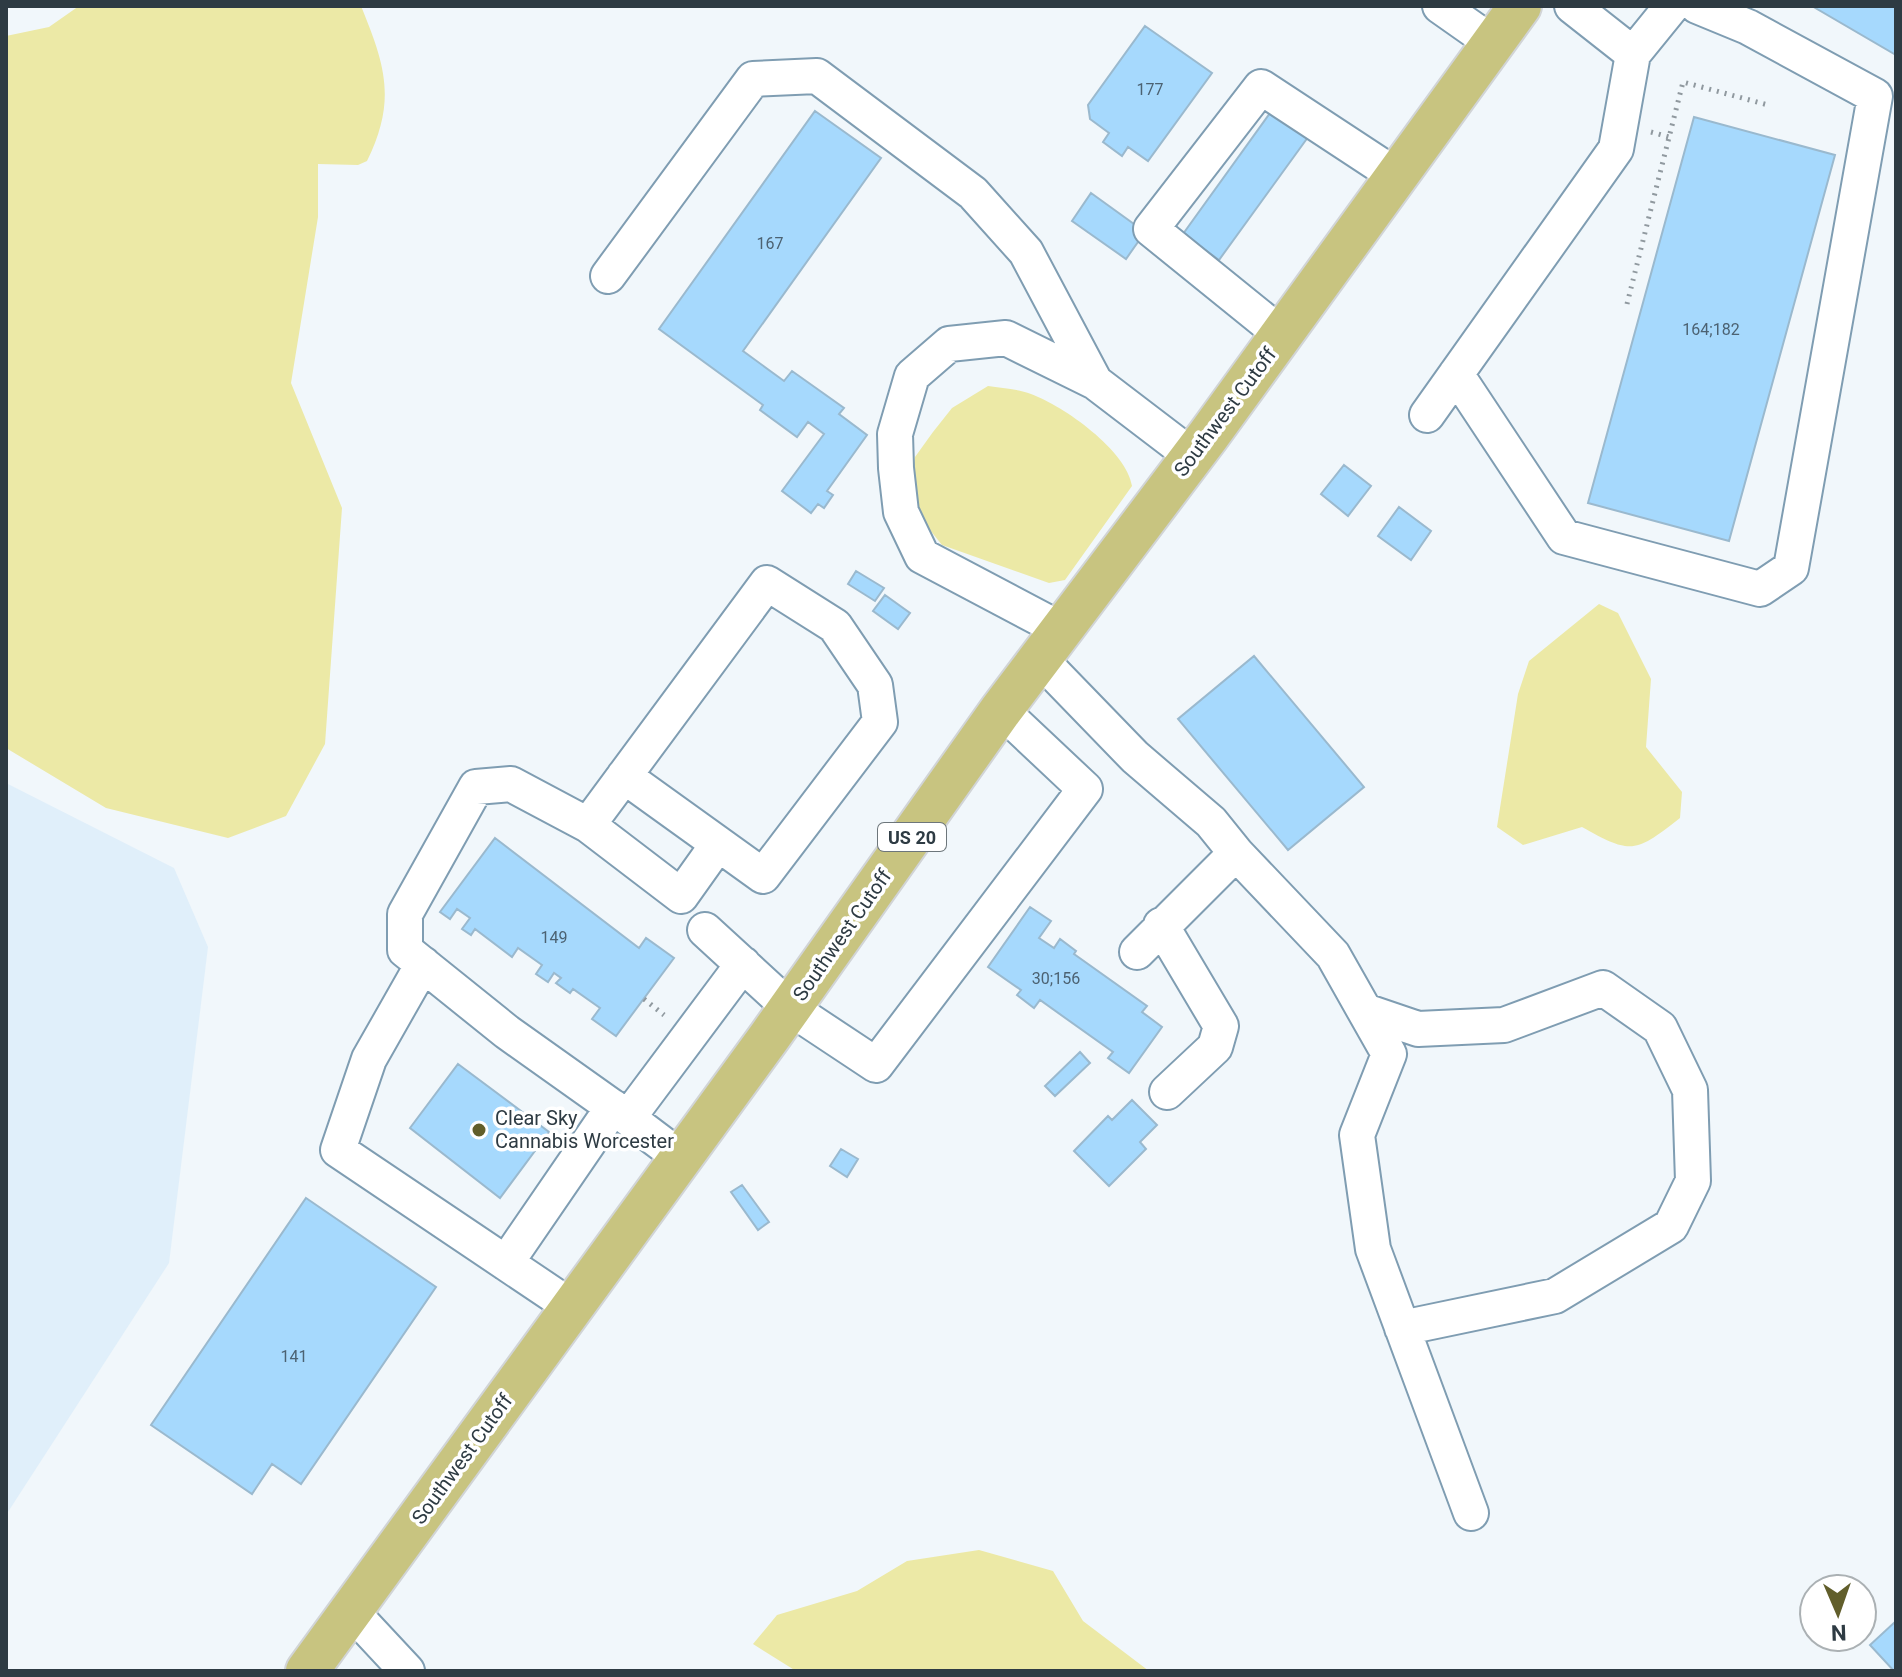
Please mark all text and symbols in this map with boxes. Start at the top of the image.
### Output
house number: 177 [1137,80,1163,99]
house number: 167 [757,234,783,253]
house number: 164;182 [1682,320,1740,339]
street label: Southwest Cutoff [1169,343,1281,481]
road number: US 20 [878,823,946,851]
street label: Southwest Cutoff [788,865,896,1005]
house number: 149 [541,928,567,947]
house number: 30;156 [1032,969,1080,988]
place label: Clear Sky Cannabis Worcester [495,1106,674,1153]
marker: Clear Sky Cannabis Worcester [470,1121,488,1139]
house number: 141 [281,1347,307,1366]
street label: Southwest Cutoff [407,1389,517,1529]
north arrow [1798,1573,1878,1653]
text: N [1830,1620,1847,1645]

